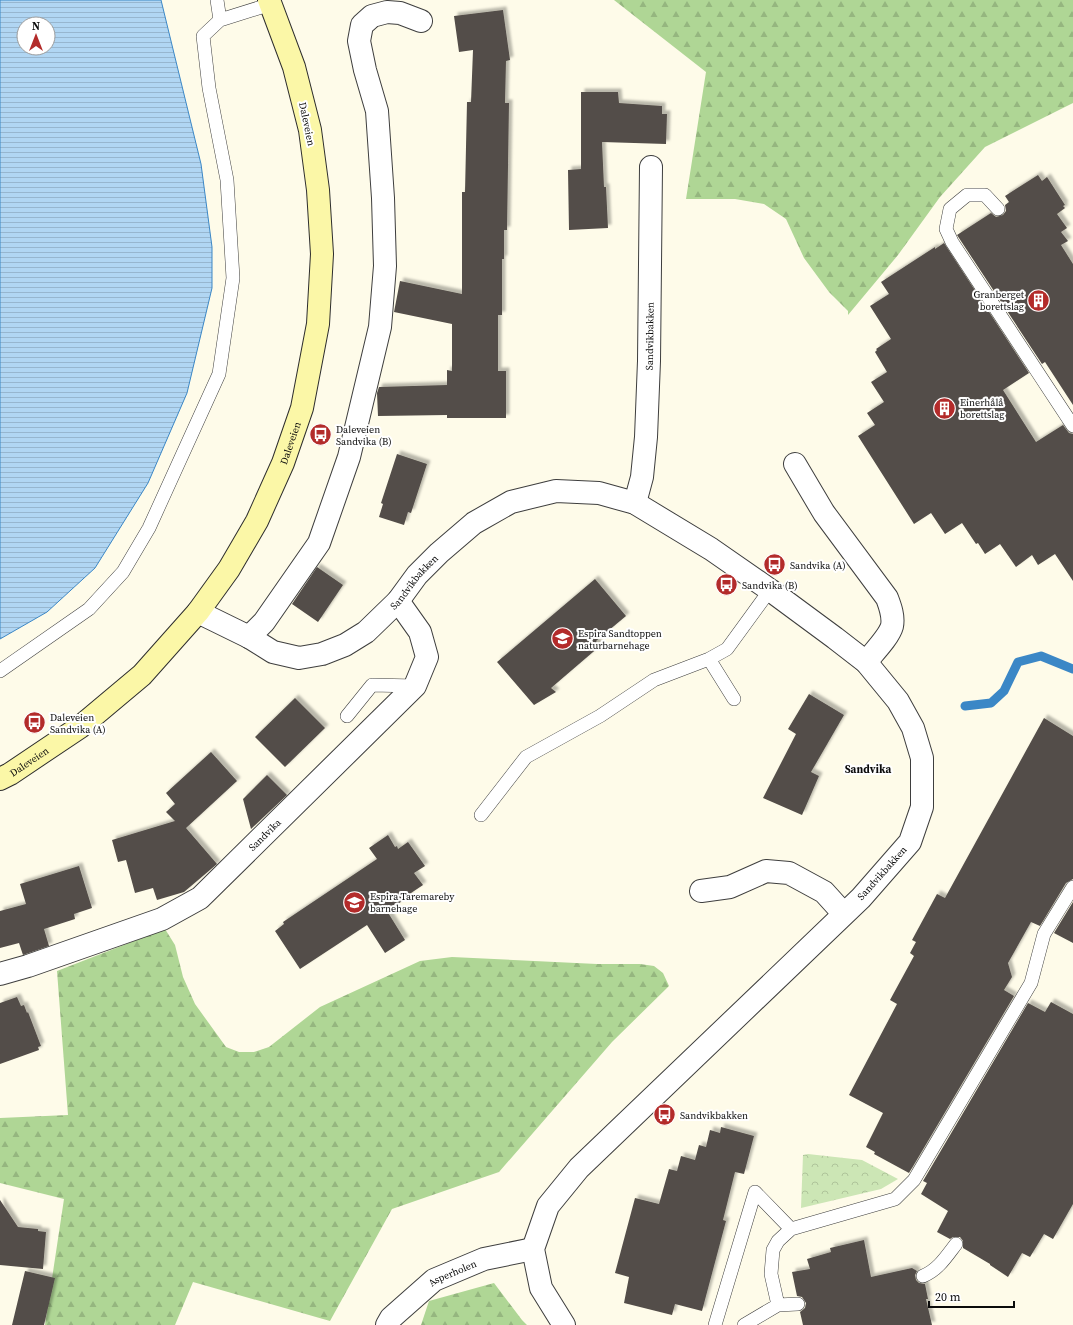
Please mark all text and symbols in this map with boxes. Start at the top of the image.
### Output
north arrow [16,16,56,56]
text: N [32,19,40,34]
street label: Daleveien [296,101,318,147]
building icon: Granberget borettslag [1026,287,1052,313]
place label: Granberget borettslag [974,288,1025,313]
street label: Sandvikbakken [642,302,656,371]
building icon: Einerhålå borettslag [932,395,958,421]
place label: Einerhålå borettslag [960,396,1004,421]
street label: Daleveien [277,420,303,466]
bus stop icon: Daleveien Sandvika (B) [308,422,334,448]
place label: Daleveien Sandvika (B) [336,423,392,448]
street label: Sandvikbakken [387,551,441,612]
bus stop icon: Sandvika (A) [762,552,788,578]
place label: Sandvika (A) [790,559,846,572]
bus stop icon: Sandvika (B) [713,572,739,598]
place label: Sandvika (B) [742,579,798,592]
school or university icon: Espira Sandtoppen naturbarnehage [549,626,575,652]
place label: Espira Sandtoppen naturbarnehage [578,627,662,652]
bus stop icon: Daleveien Sandvika (A) [21,710,47,736]
place label: Daleveien Sandvika (A) [50,711,106,736]
street label: Daleveien [7,744,51,779]
district label: Sandvika [845,762,891,777]
street label: Sandvika [245,815,284,853]
street label: Sandvikbakken [854,843,910,903]
school or university icon: Espira Taremareby barnehage [342,889,368,915]
place label: Espira Taremareby barnehage [370,890,455,915]
bus stop icon: Sandvikbakken [651,1102,677,1128]
place label: Sandvikbakken [680,1109,748,1122]
street label: Asperholen [425,1256,478,1289]
scale bar [929,1283,1014,1309]
text: 20 m [935,1289,961,1305]

